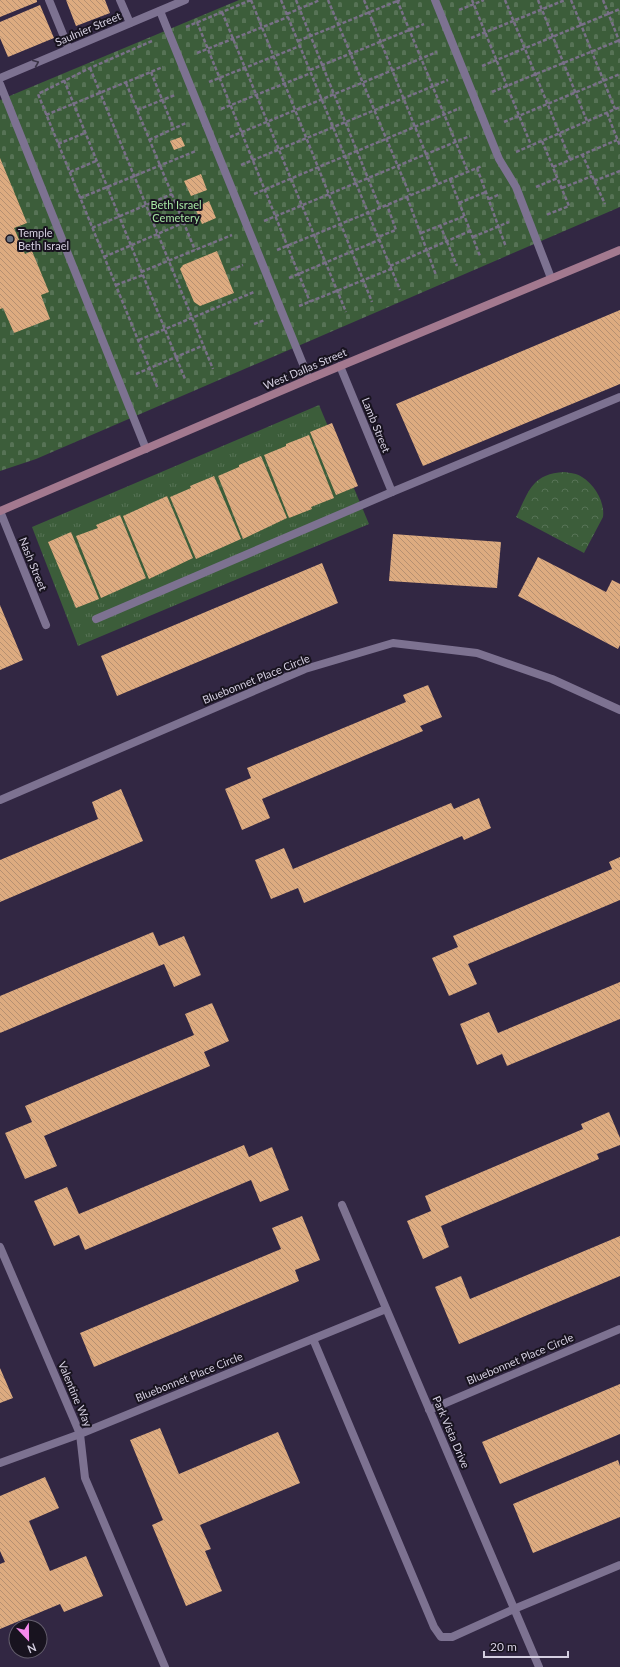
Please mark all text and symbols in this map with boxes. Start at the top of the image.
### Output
street label: Saulnier Street [53,9,123,48]
one-way arrow [32,59,39,67]
park label: Beth Israel Cemetery [150,198,202,224]
place label: Temple Beth Israel [18,226,69,252]
marker: Temple Beth Israel [5,234,15,244]
street label: West Dallas Street [261,345,348,392]
street label: Lamb Street [360,395,393,454]
street label: Nash Street [17,535,50,592]
street label: Bluebonnet Place Circle [200,651,312,706]
street label: Bluebonnet Place Circle [465,1330,575,1387]
street label: Bluebonnet Place Circle [133,1349,245,1404]
street label: Valentine Way [56,1359,95,1429]
street label: Park Vista Drive [430,1394,473,1470]
north arrow [8,1619,48,1659]
scale bar [484,1633,568,1659]
text: 20 m [490,1639,517,1654]
text: N [26,1641,38,1656]

